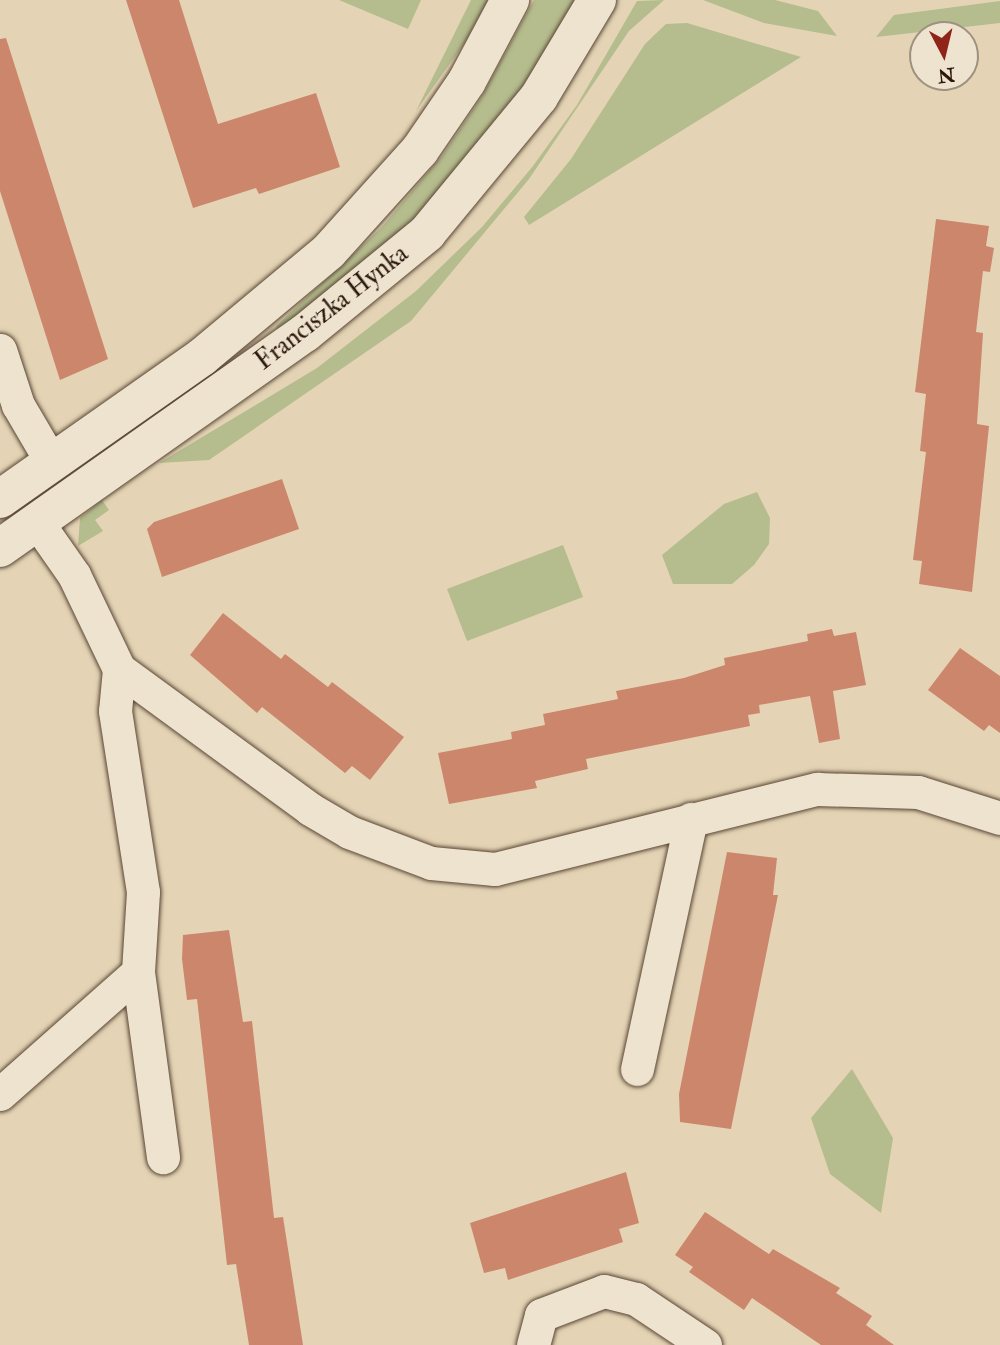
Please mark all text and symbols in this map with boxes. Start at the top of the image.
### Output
north arrow [909,21,979,91]
text: N [936,62,956,88]
street label: Franciszka Hynka [249,239,415,377]

